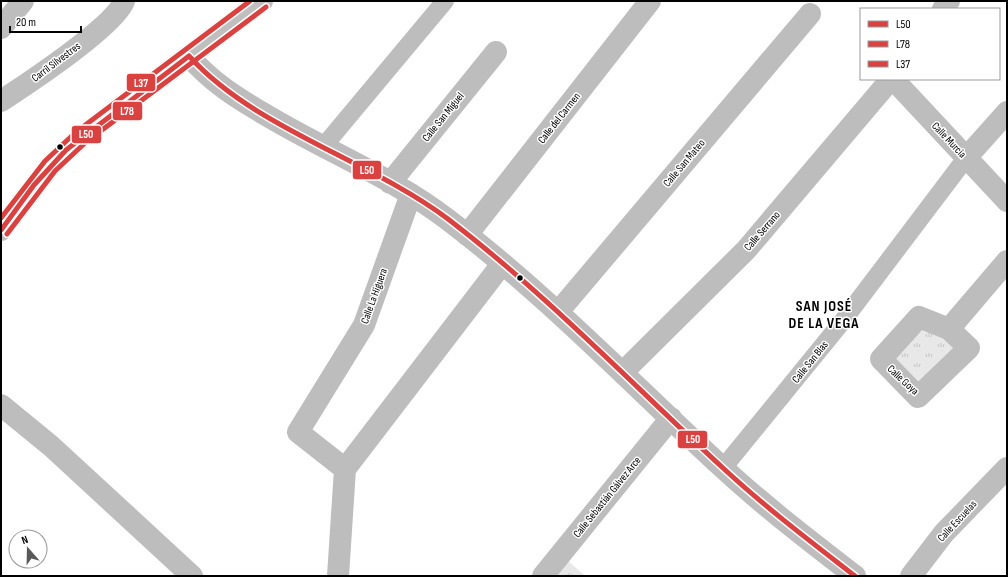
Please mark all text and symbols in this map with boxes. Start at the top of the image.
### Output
scale bar [10,8,81,34]
legend [860,8,1000,80]
text: 20 m [16,15,36,30]
text: L50 [896,17,911,32]
text: L78 [896,37,910,52]
street label: Carril Silvestres [29,39,83,85]
text: L37 [896,57,910,72]
line badge: L37 [126,73,156,92]
text: L37 [134,77,148,90]
street label: Calle San Miguel [419,90,467,144]
street label: Calle del Carmen [535,90,583,146]
line badge: L78 [112,101,143,121]
text: L78 [120,105,134,118]
street label: Calle Murcia [929,119,969,161]
line badge: L50 [71,125,102,144]
text: L50 [79,128,93,141]
street label: Calle San Mateo [660,136,708,189]
unlabelled marker [55,142,65,152]
line badge: L50 [352,160,382,180]
text: L50 [360,164,374,177]
street label: Calle Serrano [741,208,783,254]
street label: Calle La Higuera [358,267,390,325]
unlabelled marker [515,273,525,283]
district label: SAN JOSÉ DE LA VEGA [789,297,859,333]
street label: Calle San Blas [789,338,831,386]
street label: Calle Goya [885,362,921,398]
line badge: L50 [677,430,708,449]
text: L50 [686,433,700,446]
street label: Calle Sebastián Gálvez Arce [570,454,644,540]
street label: Calle Escuelas [935,498,979,544]
north arrow [8,529,48,569]
text: N [20,533,30,547]

